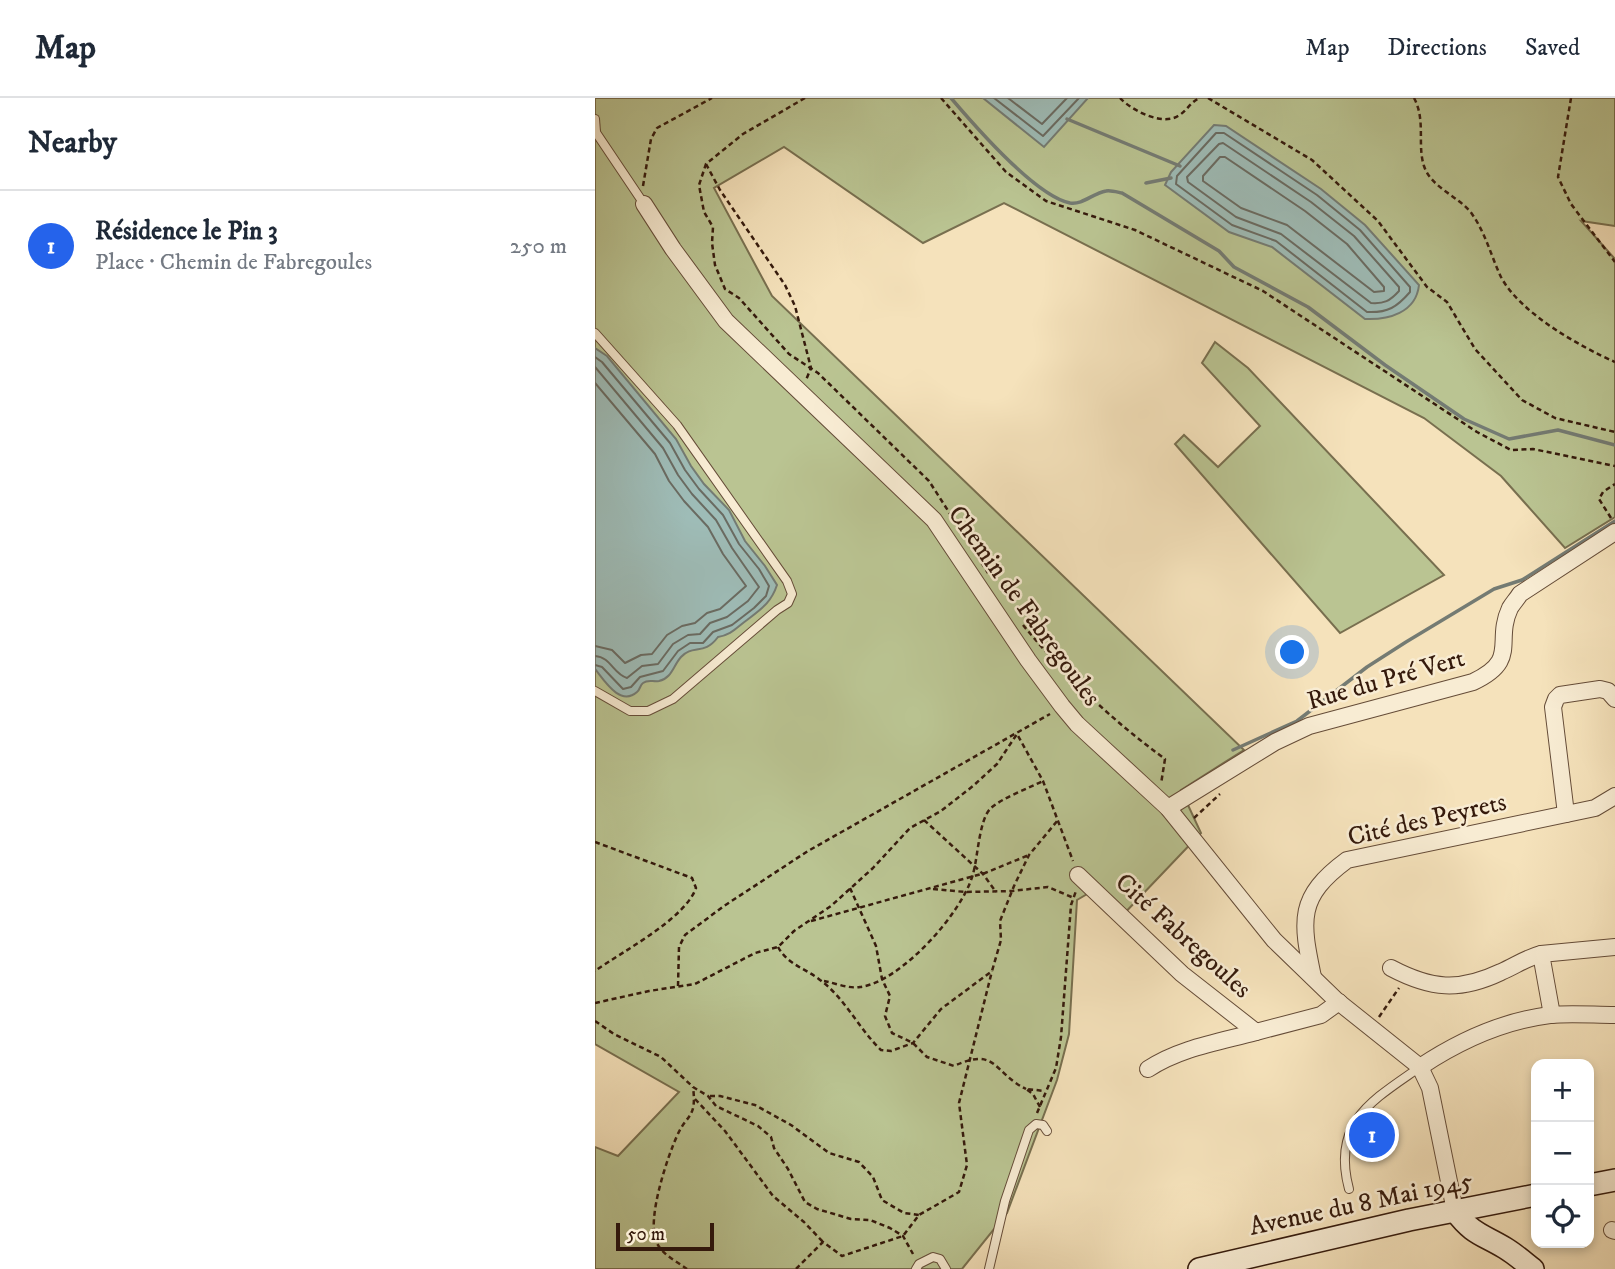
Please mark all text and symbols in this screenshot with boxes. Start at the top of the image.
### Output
text: Map [35,28,96,69]
text: Map [1305,33,1350,63]
text: Directions [1388,33,1487,63]
text: Saved [1525,33,1580,63]
text: Nearby [28,125,117,162]
text: Résidence le Pin 3 [95,215,278,248]
text: 1 [47,232,55,261]
text: 250 m [510,232,567,261]
text: Place · Chemin de Fabregoules [95,248,372,277]
street label: Chemin de Fabregoules [940,499,1108,713]
your location [1275,635,1309,669]
street label: Rue du Pré Vert [1303,642,1469,718]
street label: Cité des Peyrets [1344,786,1510,854]
street label: Cité Fabregoules [1108,866,1258,1006]
map controls [1531,1059,1594,1248]
button: + [1531,1059,1594,1122]
pin: 1 [1349,1109,1395,1161]
button: − [1531,1122,1594,1185]
street label: Avenue du 8 Mai 1945 [1246,1164,1476,1244]
button: locate [1531,1185,1594,1248]
scale bar [616,1220,714,1252]
text: 50 m [627,1223,665,1246]

